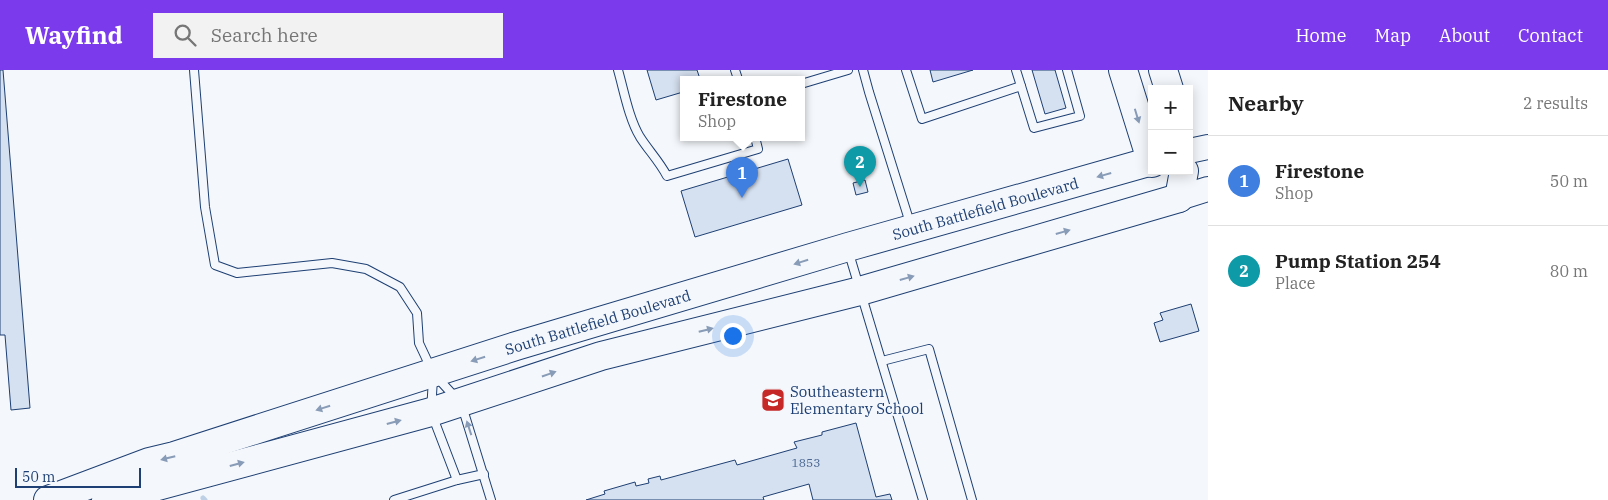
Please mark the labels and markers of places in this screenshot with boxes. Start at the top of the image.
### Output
pin: 2 [844,146,876,187]
pin: 1 [726,157,758,198]
place label: Southeastern Elementary School [790,382,924,418]
school or university icon: Southeastern Elementary School [760,387,786,413]

